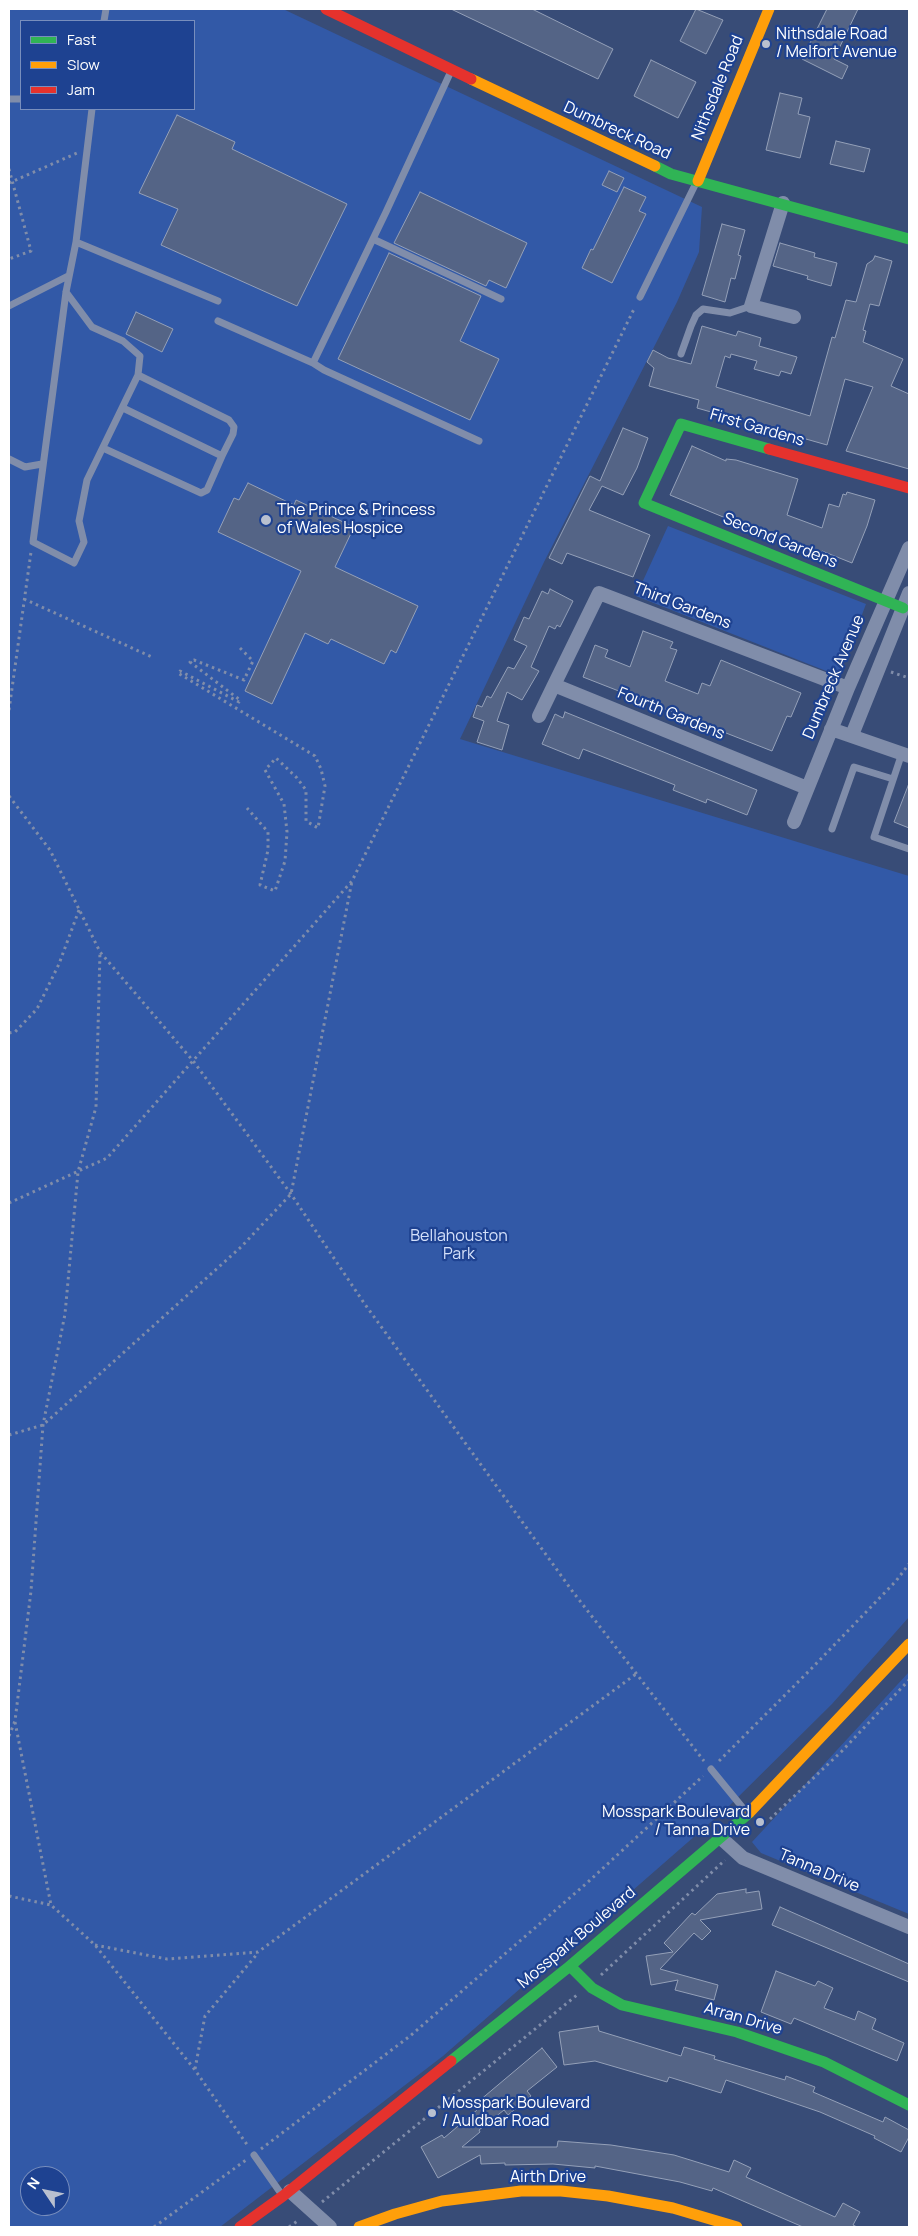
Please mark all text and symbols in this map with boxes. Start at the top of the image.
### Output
legend [20,20,195,110]
place label: Nithsdale Road / Melfort Avenue [776,25,897,63]
text: Fast [67,29,96,50]
street label: Nithsdale Road [688,33,748,143]
marker: Nithsdale Road / Melfort Avenue [760,38,772,50]
text: Slow [67,54,100,75]
text: Jam [67,79,95,100]
street label: Dumbreck Road [560,98,674,164]
street label: First Gardens [707,405,807,451]
place label: The Prince & Princess of Wales Hospice [277,501,435,539]
street label: Second Gardens [720,509,840,573]
marker: The Prince & Princess of Wales Hospice [259,513,273,527]
street label: Third Gardens [630,579,734,633]
street label: Dumbreck Avenue [799,612,869,742]
street label: Fourth Gardens [615,684,727,744]
park label: Bellahouston Park [410,1227,508,1265]
place label: Mosspark Boulevard / Tanna Drive [602,1803,750,1841]
marker: Mosspark Boulevard / Tanna Drive [754,1816,766,1828]
street label: Tanna Drive [776,1845,862,1897]
street label: Mosspark Boulevard [514,1883,640,1993]
street label: Arran Drive [702,1999,784,2039]
place label: Mosspark Boulevard / Auldbar Road [442,2094,590,2132]
marker: Mosspark Boulevard / Auldbar Road [426,2107,438,2119]
north arrow [20,2166,70,2216]
street label: Airth Drive [510,2168,586,2188]
text: N [22,2173,44,2192]

